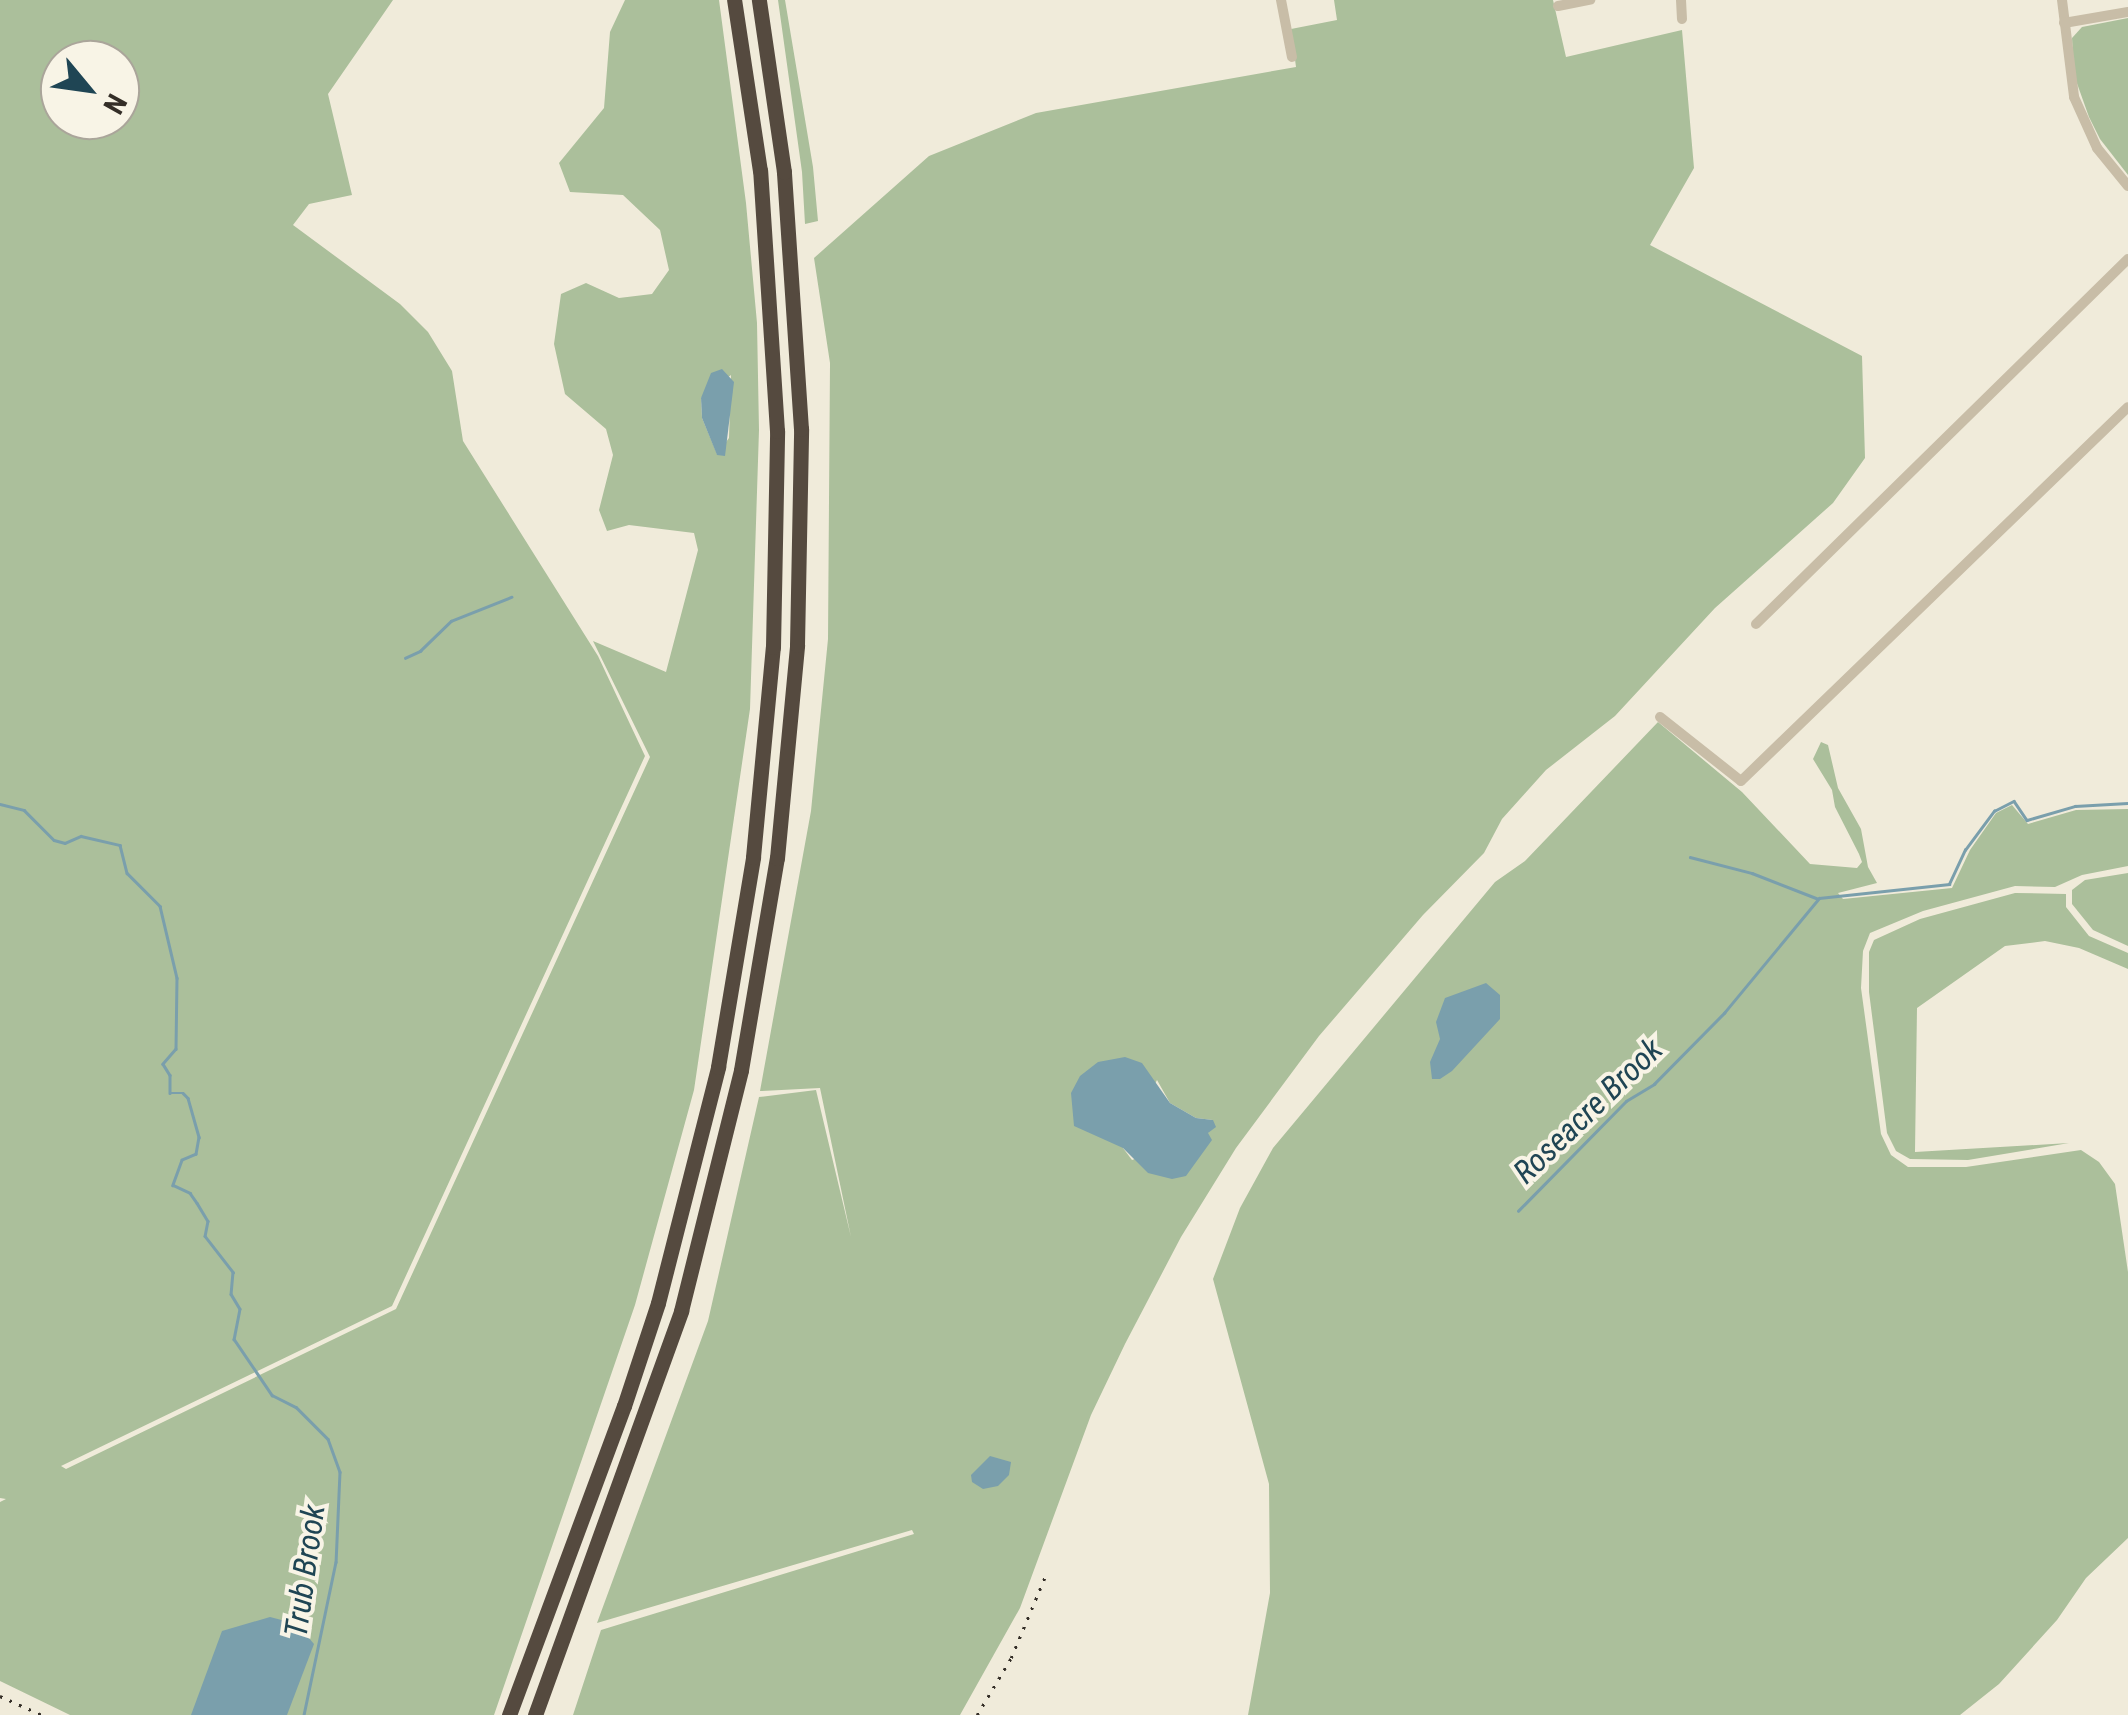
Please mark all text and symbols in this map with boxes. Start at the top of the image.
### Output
north arrow [40,40,140,140]
text: N [96,88,134,119]
water label: Roseacre Brook [1506,1030,1670,1192]
water label: Trub Brook [277,1502,333,1640]

